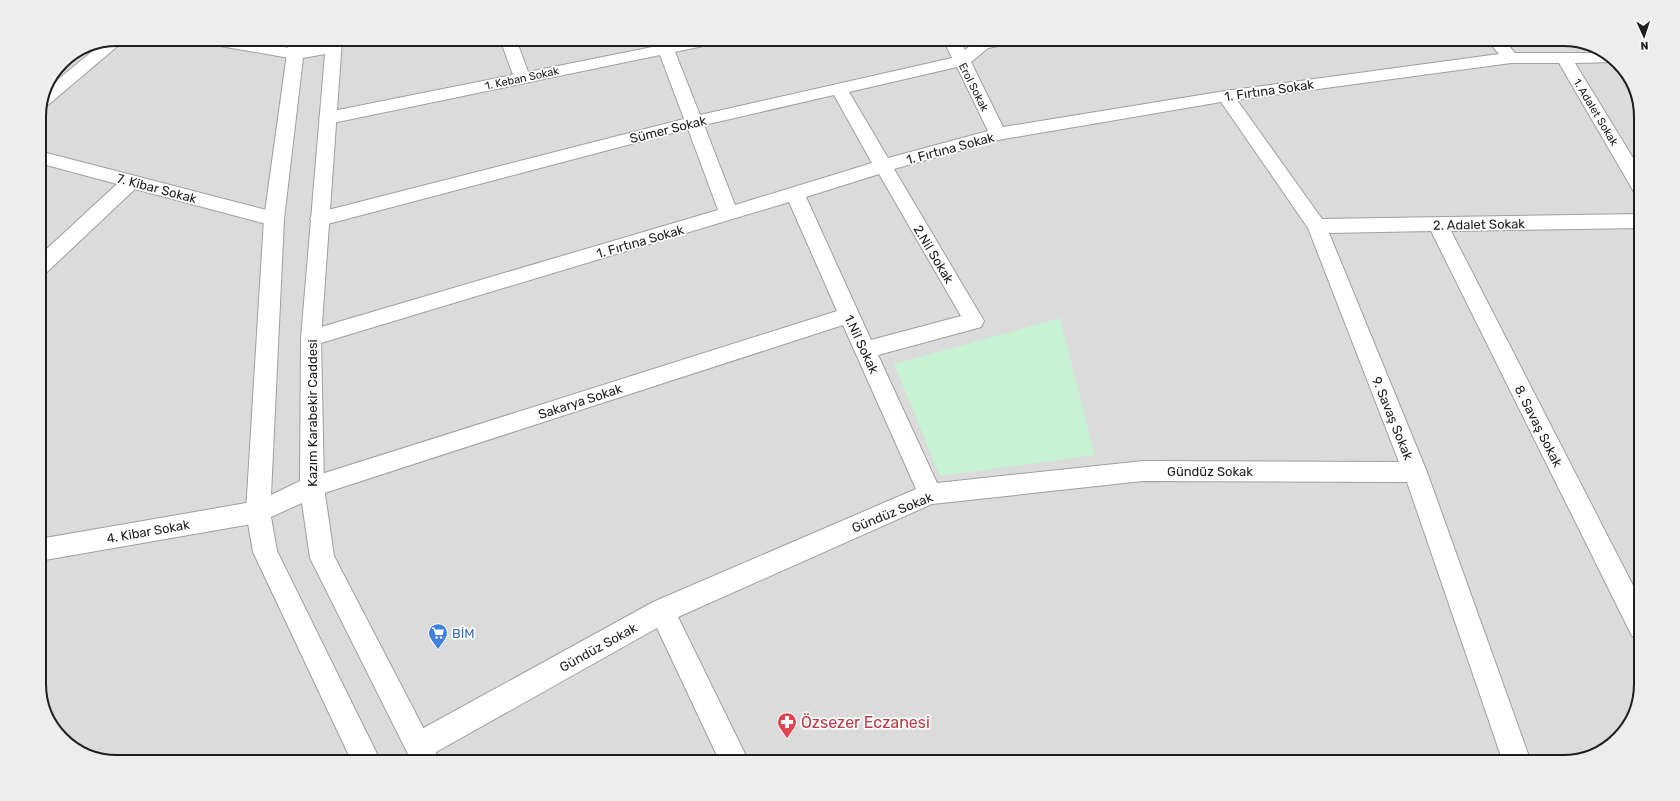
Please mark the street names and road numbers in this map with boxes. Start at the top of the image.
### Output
street label: Erol Sokak [956,61,991,114]
street label: 1. Keban Sokak [484,64,560,93]
street label: 1. Adalet Sokak [1570,76,1621,148]
street label: 1. Fırtına Sokak [1223,77,1315,104]
street label: Sümer Sokak [628,113,708,146]
street label: 1. Fırtına Sokak [905,129,996,167]
street label: 7. Kibar Sokak [115,171,199,206]
street label: 2. Adalet Sokak [1433,216,1525,233]
street label: 1. Fırtına Sokak [595,222,686,261]
street label: 2.Nil Sokak [910,222,957,286]
street label: 1.Nil Sokak [841,312,882,376]
street label: Kazım Karabekir Caddesi [305,339,320,487]
street label: 9. Savaş Sokak [1369,374,1416,462]
street label: Sakarya Sokak [536,381,624,422]
street label: 8. Savaş Sokak [1512,383,1566,470]
street label: Gündüz Sokak [1167,464,1253,479]
street label: Gündüz Sokak [850,489,935,536]
street label: 4. Kibar Sokak [105,517,191,546]
street label: Gündüz Sokak [557,620,640,675]

